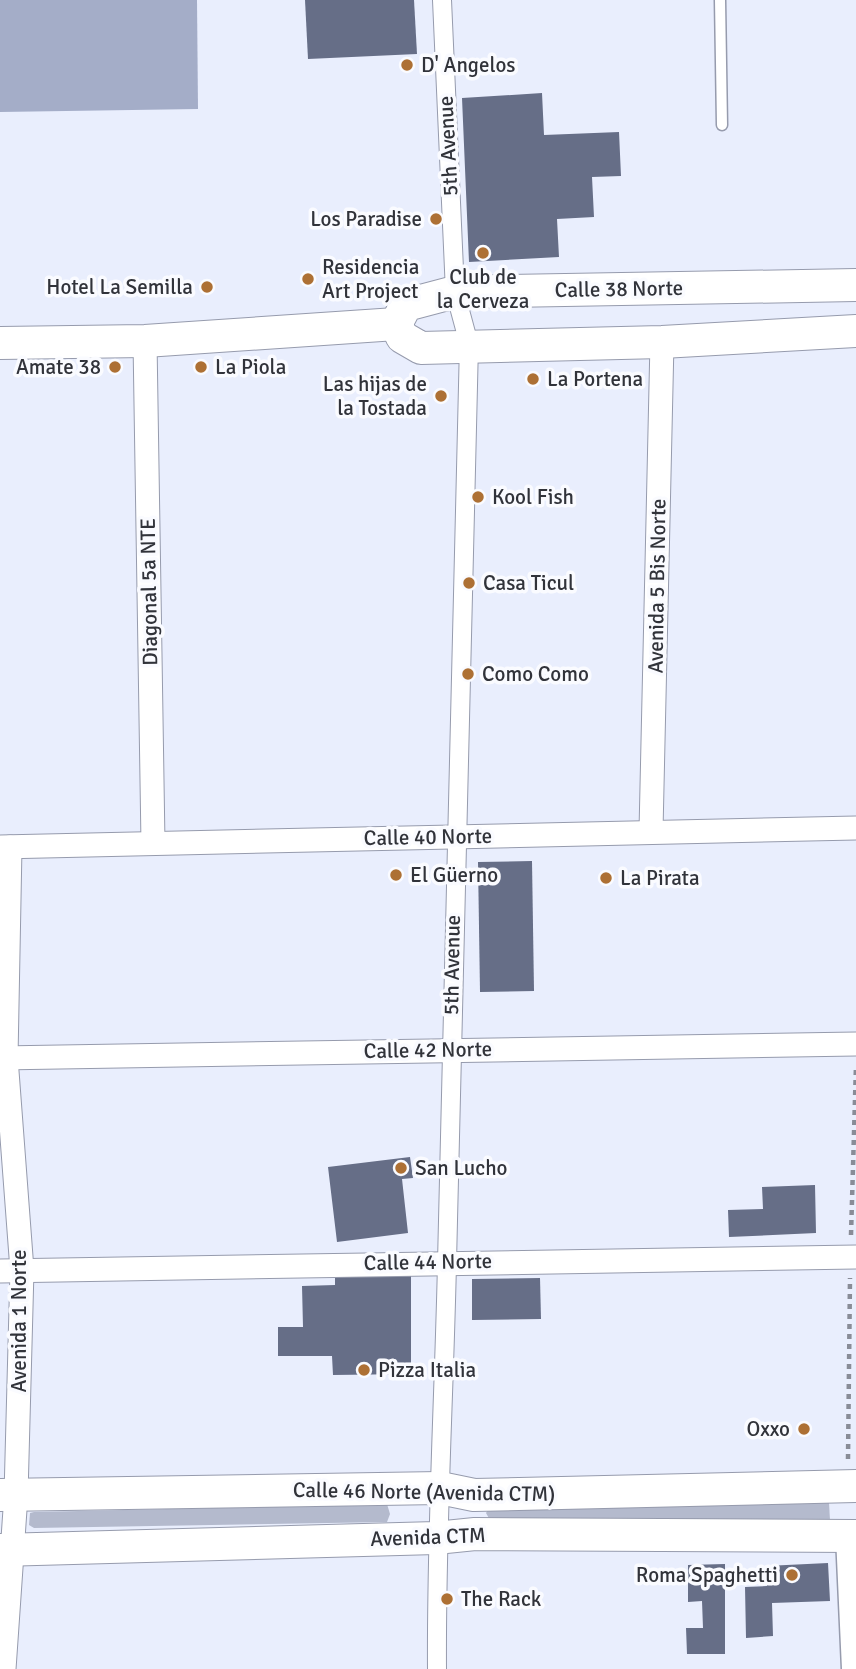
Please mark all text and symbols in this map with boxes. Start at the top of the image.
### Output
place label: D' Angelos [421,52,516,78]
marker: D' Angelos [399,57,415,73]
street label: 5th Avenue [432,95,464,197]
place label: Los Paradise [310,206,422,232]
marker: Los Paradise [428,211,444,227]
marker: Club de la Cerveza [475,245,491,261]
place label: Residencia Art Project [322,254,419,304]
place label: Club de la Cerveza [437,264,529,314]
marker: Residencia Art Project [300,271,316,287]
place label: Hotel La Semilla [46,274,193,300]
street label: Calle 38 Norte [555,275,683,303]
marker: Hotel La Semilla [199,279,215,295]
place label: Amate 38 [16,354,101,380]
place label: La Piola [215,354,286,380]
marker: Amate 38 [107,359,123,375]
marker: La Piola [193,359,209,375]
place label: La Portena [547,366,643,392]
place label: Las hijas de la Tostada [323,371,427,421]
marker: La Portena [525,371,541,387]
marker: Las hijas de la Tostada [433,388,449,404]
place label: Kool Fish [492,484,574,510]
marker: Kool Fish [470,489,486,505]
street label: Avenida 5 Bis Norte [642,498,672,674]
street label: Diagonal 5a NTE [135,518,163,666]
place label: Casa Ticul [483,570,574,596]
marker: Casa Ticul [461,575,477,591]
place label: Como Como [482,661,589,687]
marker: Como Como [460,666,476,682]
street label: Calle 40 Norte [364,823,492,851]
place label: El Güerno [410,862,498,888]
place label: La Pirata [620,865,700,891]
marker: El Güerno [388,867,404,883]
marker: La Pirata [598,870,614,886]
street label: 5th Avenue [438,915,466,1015]
street label: Calle 42 Norte [364,1036,492,1064]
place label: San Lucho [415,1155,508,1181]
marker: San Lucho [393,1160,409,1176]
street label: Calle 44 Norte [364,1248,492,1276]
street label: Avenida 1 Norte [6,1250,32,1392]
place label: Pizza Italia [378,1357,476,1383]
marker: Pizza Italia [356,1362,372,1378]
place label: Oxxo [747,1416,790,1442]
marker: Oxxo [796,1421,812,1437]
street label: Calle 46 Norte (Avenida CTM) [293,1477,555,1507]
street label: Avenida CTM [370,1522,486,1552]
place label: Roma Spaghetti [636,1562,778,1588]
marker: Roma Spaghetti [784,1567,800,1583]
place label: The Rack [461,1586,542,1612]
marker: The Rack [439,1591,455,1607]

